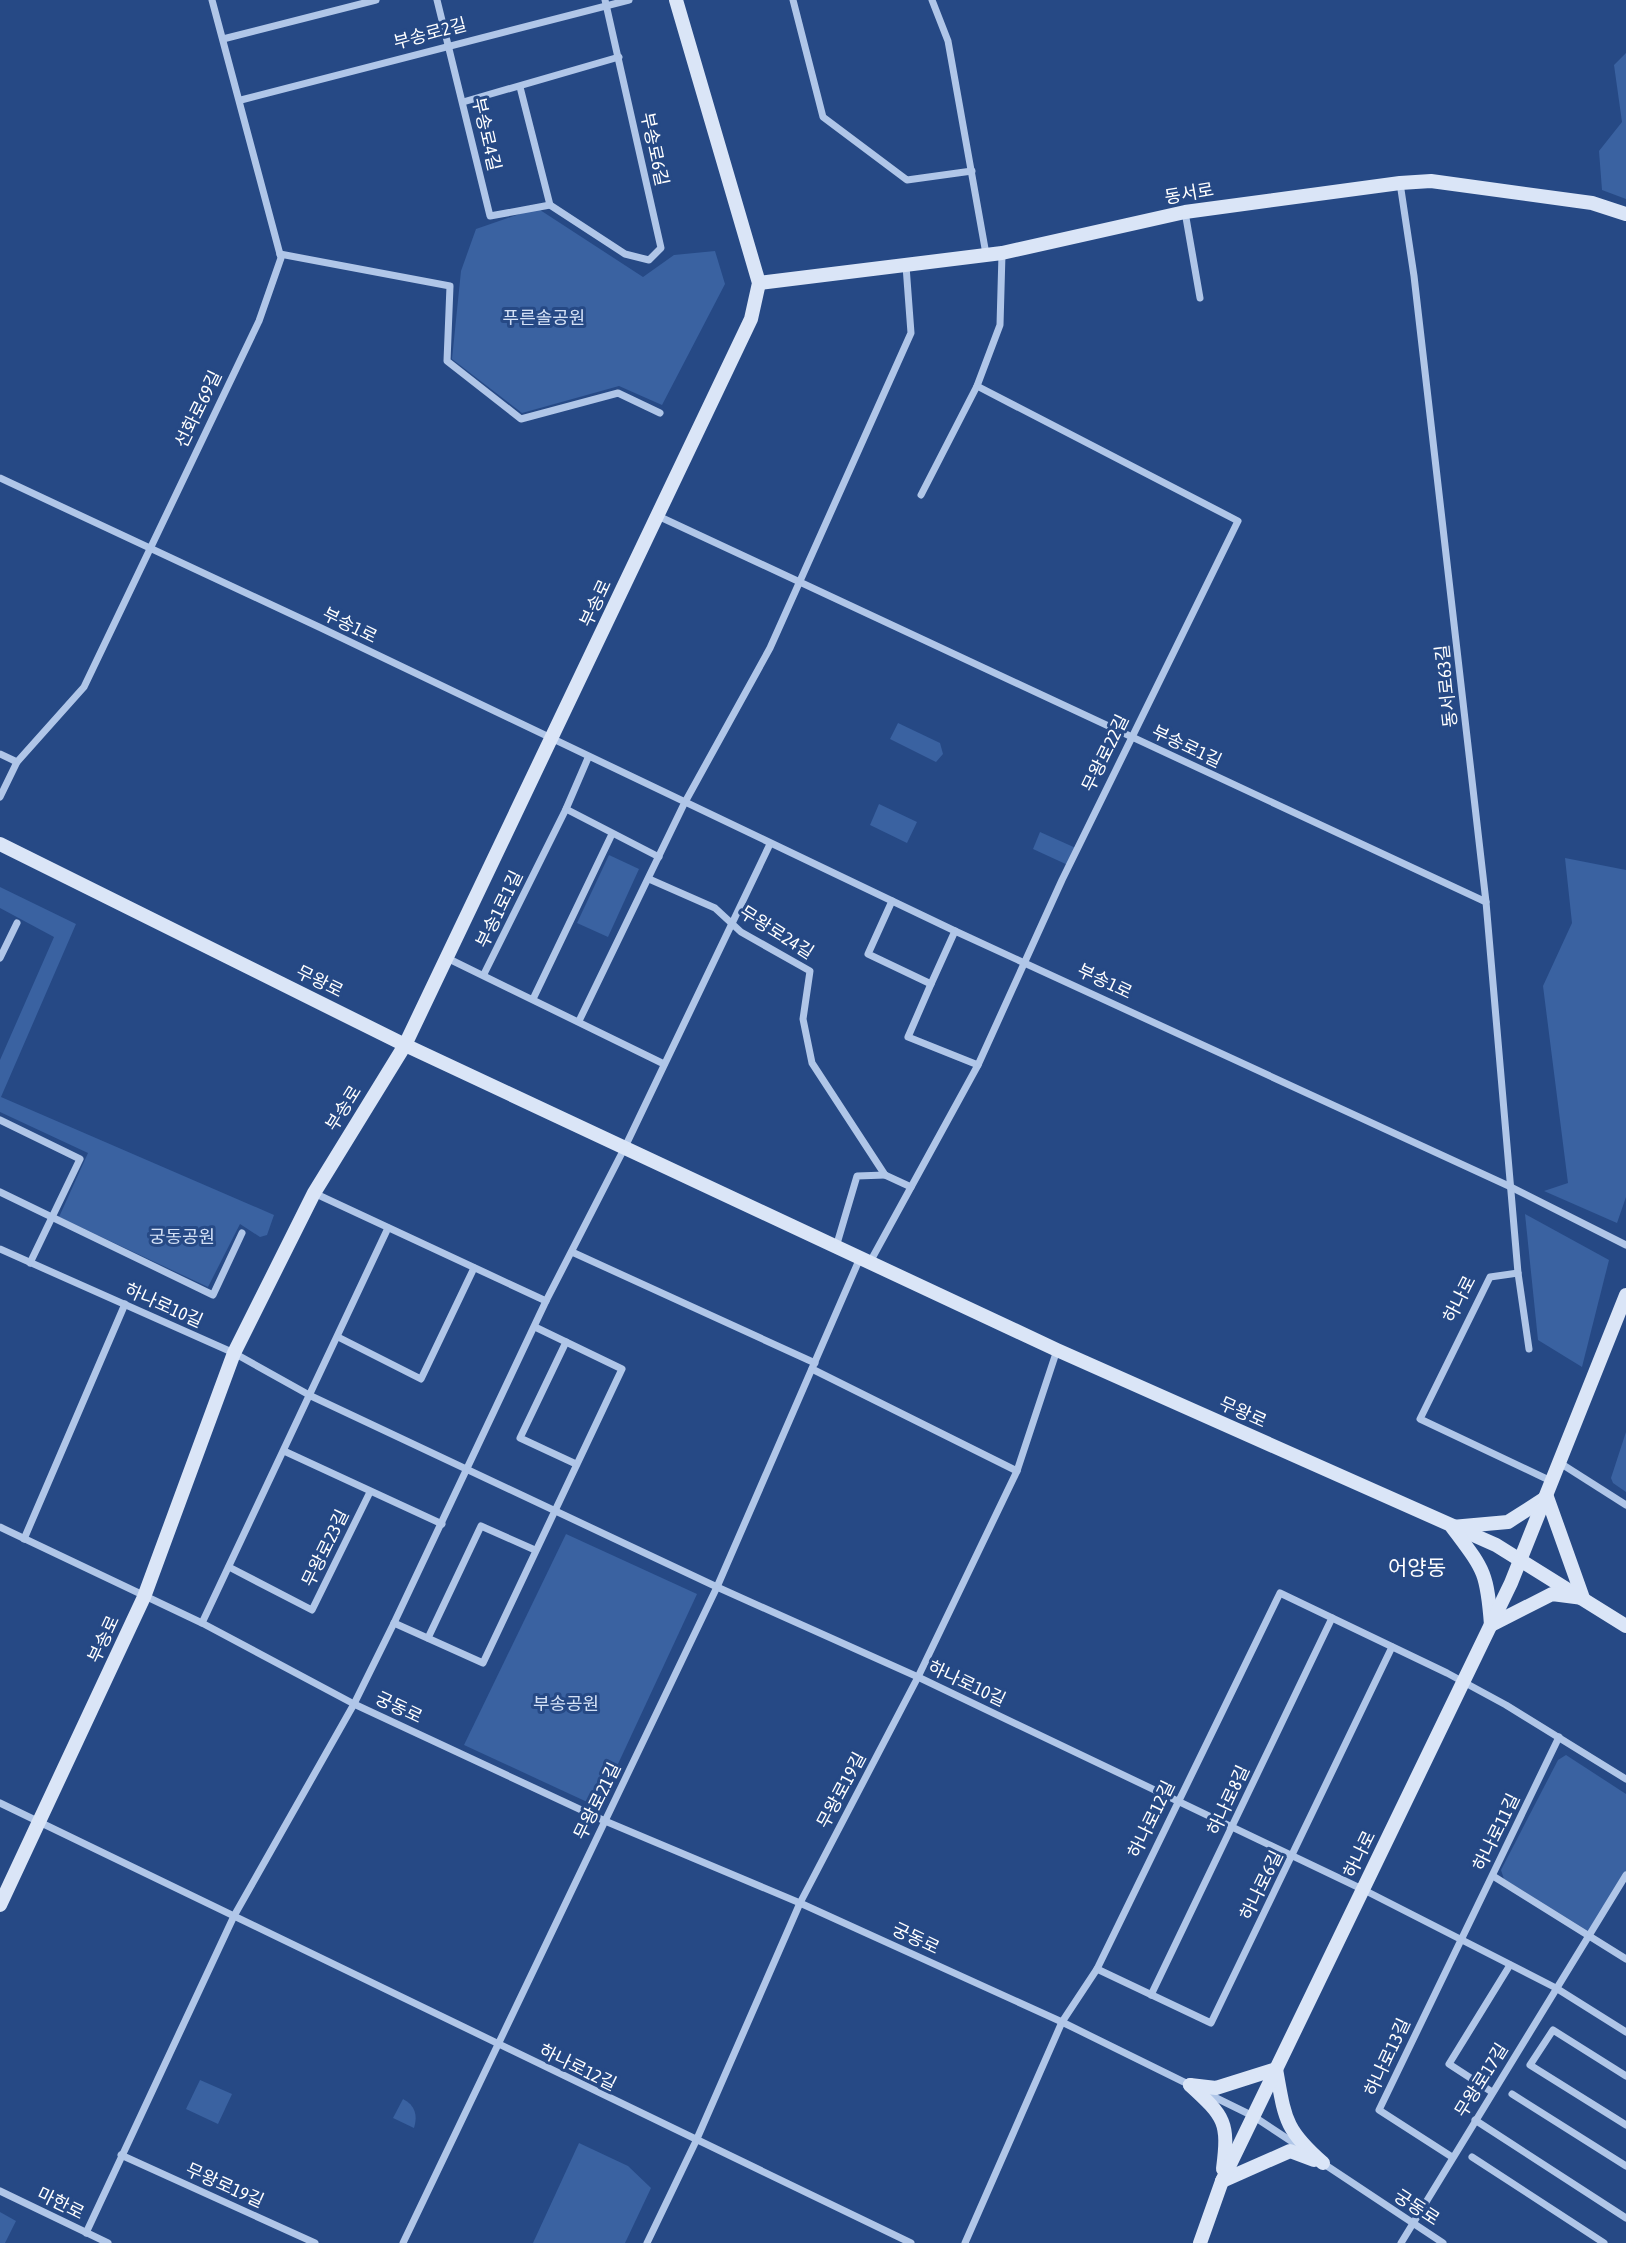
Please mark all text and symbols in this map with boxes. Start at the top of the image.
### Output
street label: 부송로2길 [391,13,469,53]
street label: 부송로4길 [468,95,506,173]
street label: 부송로6길 [637,110,673,188]
street label: 동서로 [1163,178,1215,208]
park label: 푸른솔공원 [503,307,585,328]
street label: 선화로69길 [170,367,226,451]
street label: 부송로 [575,576,615,630]
street label: 부송1로 [319,603,381,647]
street label: 동서로63길 [1431,644,1461,728]
street label: 무왕로22길 [1077,711,1133,795]
street label: 부송로1길 [1149,721,1225,771]
street label: 부송1로1길 [471,867,527,951]
street label: 무왕로24길 [736,901,818,963]
street label: 부송1로 [1074,959,1136,1003]
street label: 무왕로 [293,961,347,1001]
street label: 부송로 [321,1081,365,1135]
park label: 궁동공원 [149,1226,215,1247]
street label: 하나로 [1438,1272,1480,1326]
street label: 하나로10길 [122,1278,206,1332]
street label: 무왕로 [1216,1392,1270,1432]
street label: 무왕로23길 [297,1506,353,1590]
district label: 어양동 [1388,1555,1446,1579]
street label: 부송로 [83,1612,123,1666]
street label: 하나로10길 [925,1656,1009,1710]
street label: 궁동로 [372,1687,426,1727]
park label: 부송공원 [533,1693,599,1714]
street label: 무왕로19길 [812,1748,870,1832]
street label: 무왕로21길 [569,1759,625,1843]
street label: 하나로8길 [1203,1762,1253,1838]
street label: 하나로12길 [1123,1777,1179,1861]
street label: 하나로11길 [1468,1790,1524,1874]
street label: 하나로 [1339,1827,1379,1881]
street label: 하나로6길 [1235,1847,1287,1923]
street label: 궁동로 [889,1918,943,1958]
street label: 하나로13길 [1360,2015,1414,2099]
street label: 하나로12길 [536,2039,620,2095]
street label: 무왕로17길 [1450,2039,1512,2121]
street label: 무왕로19길 [183,2158,267,2212]
street label: 마한로 [34,2183,88,2223]
street label: 궁동로 [1390,2185,1444,2229]

